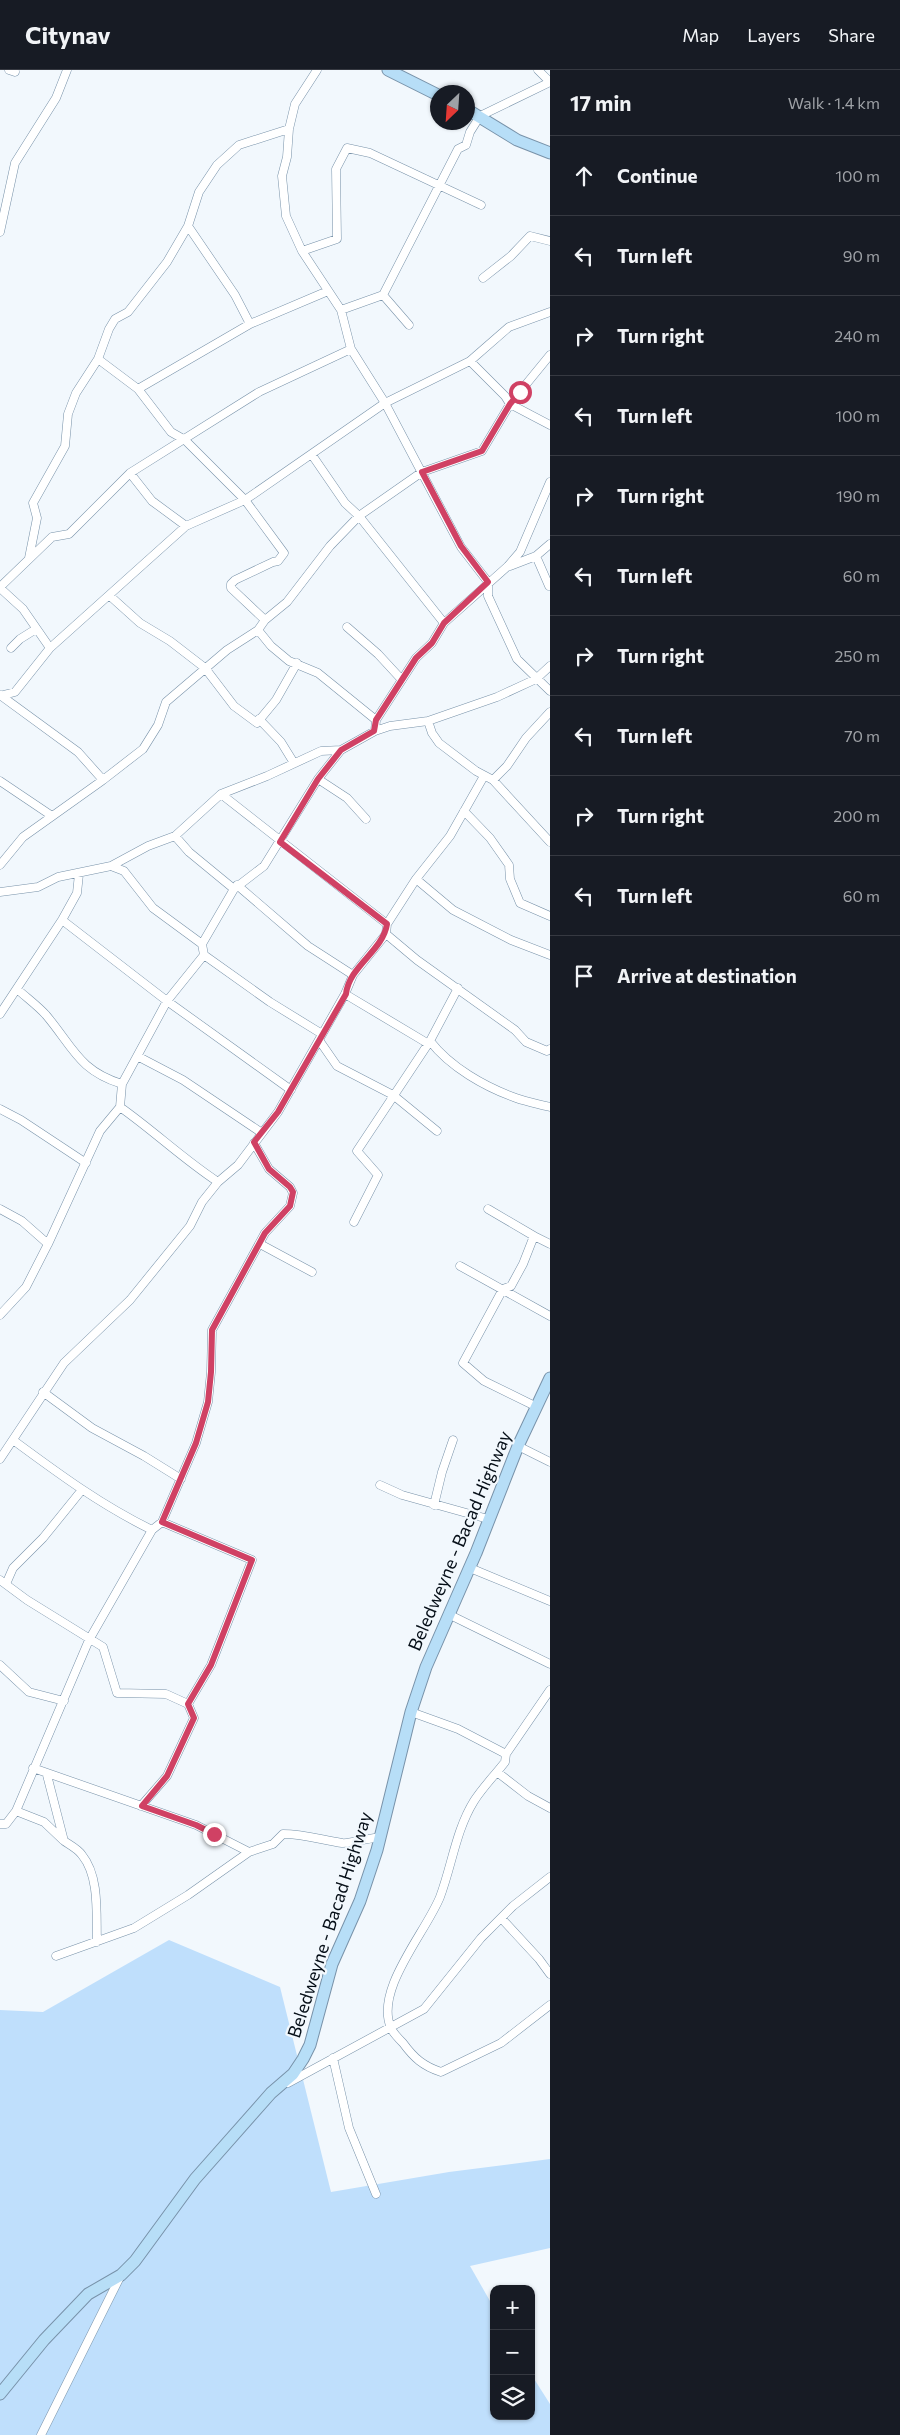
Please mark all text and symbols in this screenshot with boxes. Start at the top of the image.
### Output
text: Citynav [25,20,111,49]
text: Map [682,24,719,46]
text: Layers [747,24,800,46]
text: Share [828,24,875,46]
north arrow [430,85,475,130]
text: 17 min [570,90,631,115]
text: Walk · 1.4 km [788,93,880,112]
icon: ahead [570,162,598,190]
text: Continue [617,164,697,187]
text: 100 m [835,166,880,185]
icon: left [570,242,598,270]
text: Turn left [617,244,692,267]
text: 90 m [843,246,880,265]
icon: right [570,322,598,350]
text: Turn right [617,324,704,347]
text: 240 m [834,326,880,345]
route start [509,381,532,404]
icon: left [570,402,598,430]
text: Turn left [617,404,692,427]
text: 100 m [835,406,880,425]
icon: right [570,482,598,510]
text: Turn right [617,484,704,507]
text: 190 m [836,486,880,505]
icon: left [570,562,598,590]
text: Turn left [617,564,692,587]
text: 60 m [843,566,880,585]
icon: right [570,642,598,670]
text: Turn right [617,644,704,667]
text: 250 m [834,646,880,665]
icon: left [570,722,598,750]
text: Turn left [617,724,692,747]
text: 70 m [844,726,880,745]
icon: right [570,802,598,830]
text: Turn right [617,804,704,827]
text: 200 m [833,806,880,825]
icon: left [570,882,598,910]
text: Turn left [617,884,692,907]
text: 60 m [843,886,880,905]
icon: arrive [570,962,598,990]
text: Arrive at destination [617,964,797,987]
street label: Beledweyne - Bacad Highway [403,1427,515,1654]
street label: Beledweyne - Bacad Highway [282,1809,376,2041]
route end [203,1823,226,1846]
map controls [490,2285,535,2420]
button: + [490,2285,535,2330]
button: − [490,2330,535,2375]
button: layers [490,2375,535,2420]

